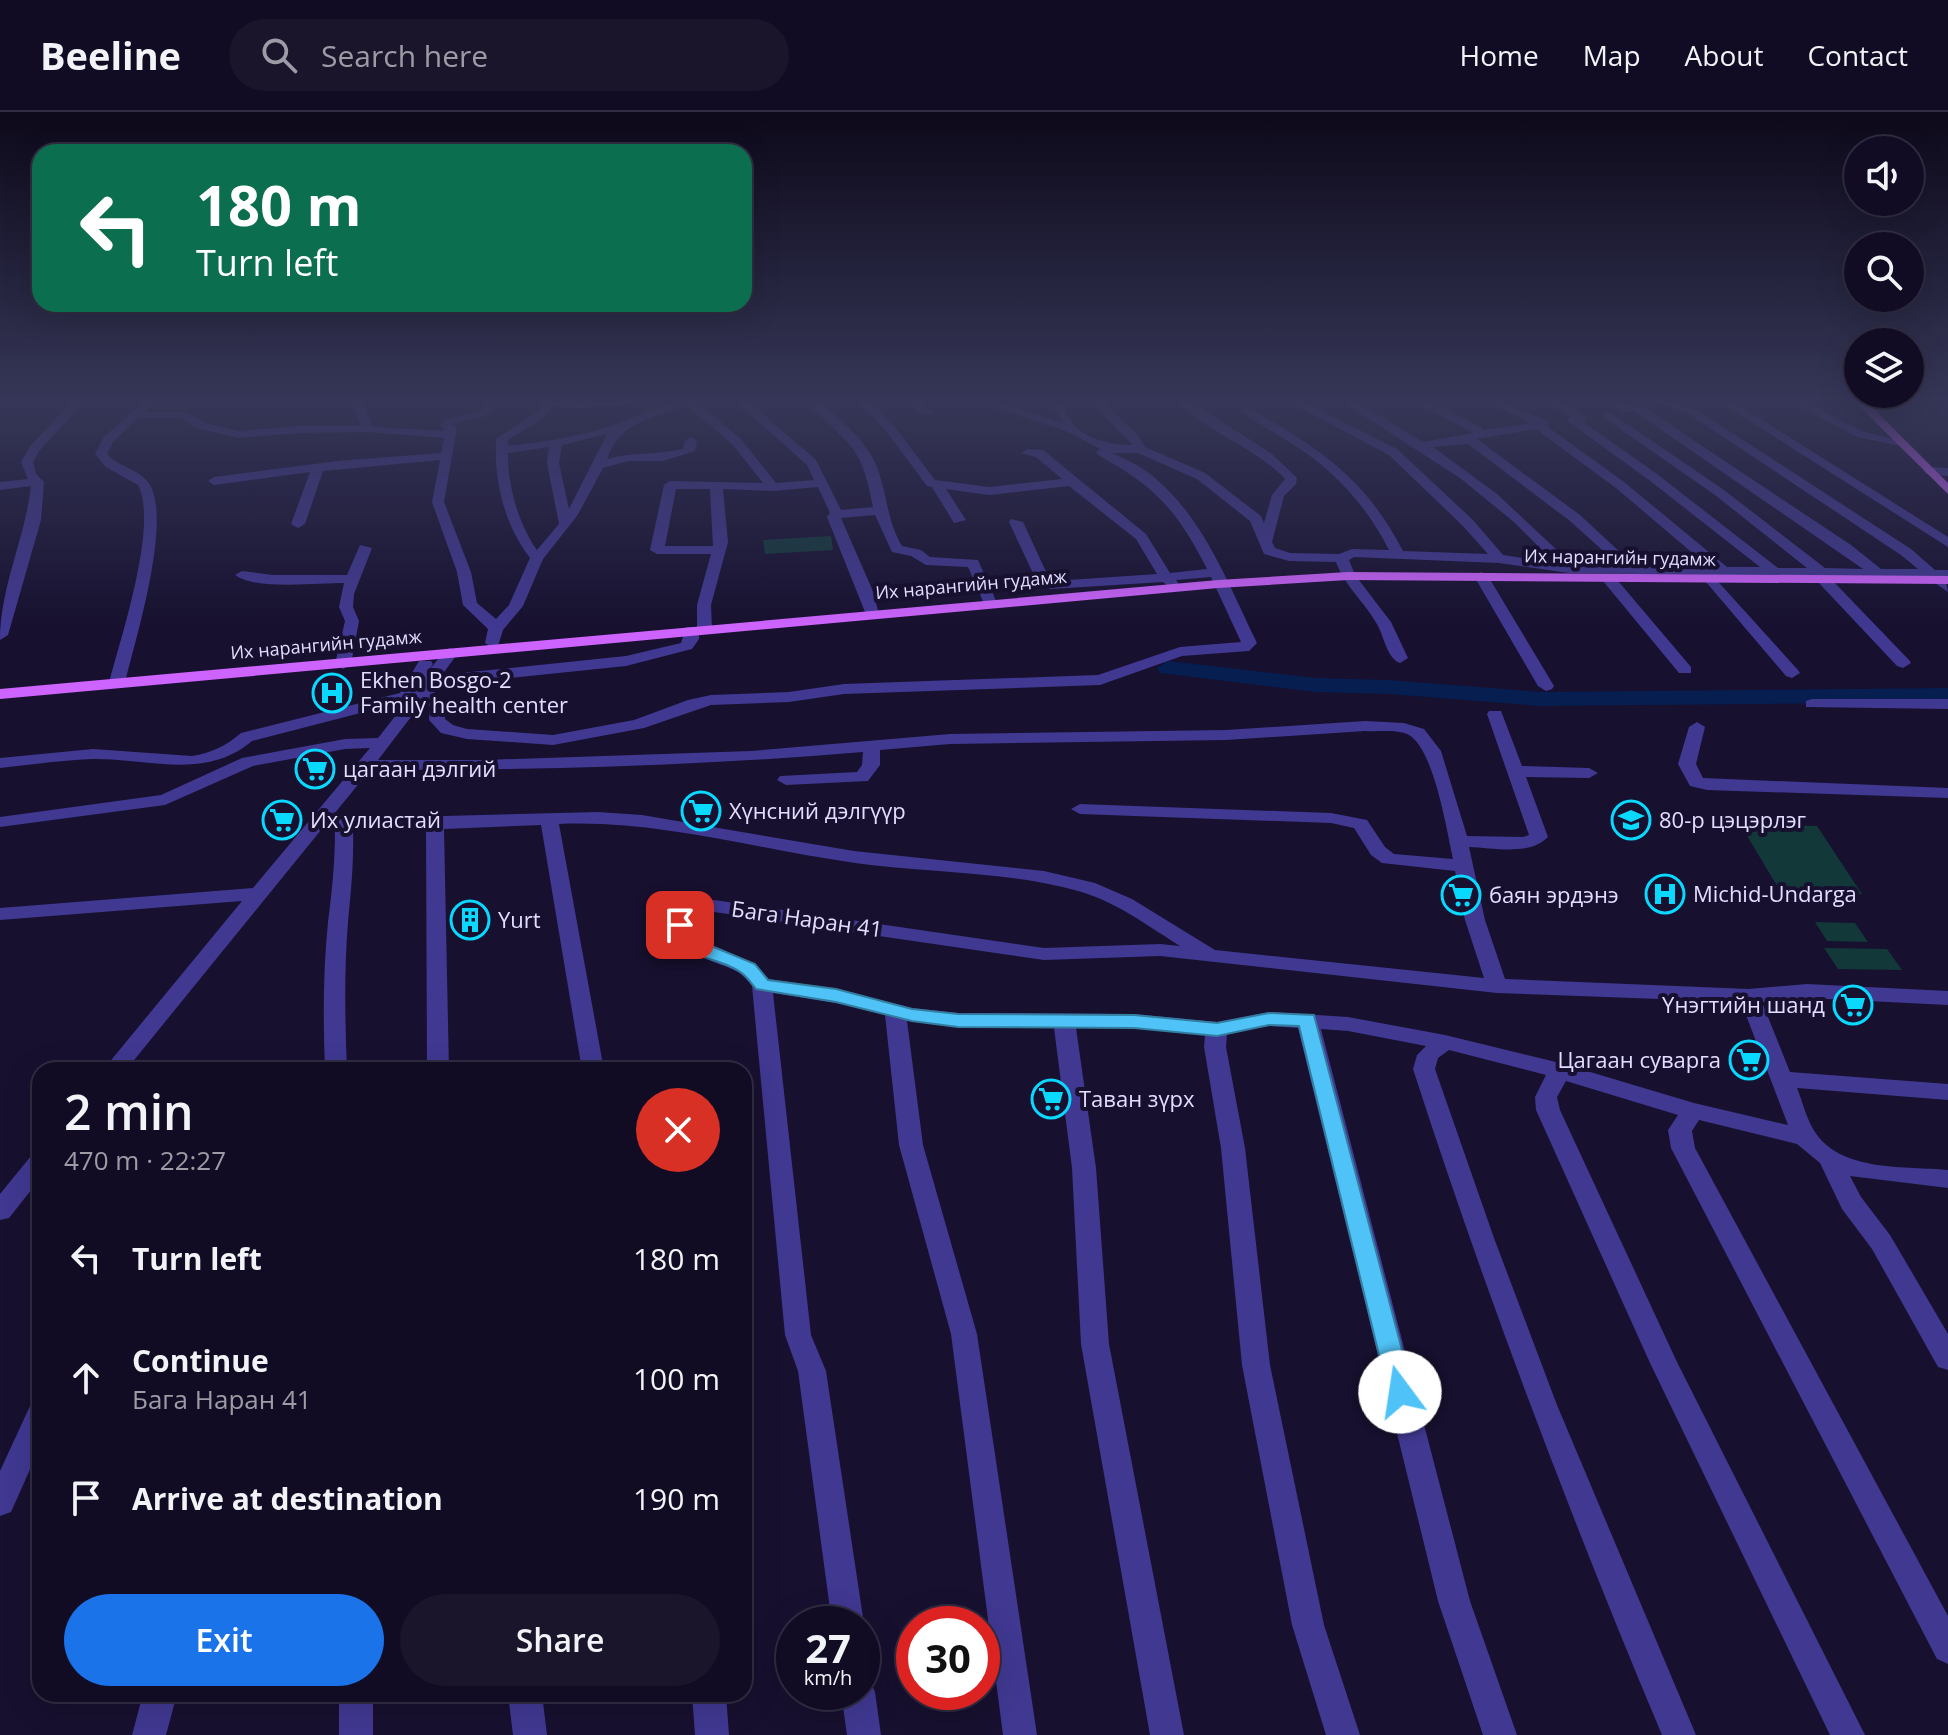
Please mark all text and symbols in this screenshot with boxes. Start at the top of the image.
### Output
search box [229,19,789,91]
text: Beeline [40,29,181,81]
icon: search [257,33,301,77]
text: Search here [321,35,488,76]
text: Home [1460,36,1539,74]
text: Map [1583,36,1641,74]
text: About [1685,36,1763,74]
text: Contact [1807,36,1908,74]
map controls [1844,136,1924,408]
button: sound [1844,136,1924,216]
text: 180 m [196,166,362,242]
icon: left [64,176,168,280]
button: search [1844,232,1924,312]
text: Turn left [196,238,338,287]
button: layers [1844,328,1924,408]
street label: Их нарангийн гудамж [1524,543,1717,571]
street label: Их нарангийн гудамж [874,564,1068,604]
street label: Их нарангийн гудамж [229,624,423,664]
place label: Ekhen Bosgo-2 Family health center [360,664,568,719]
hospital icon: Ekhen Bosgo-2 Family health center [311,672,353,714]
supermarket icon: цагаан дэлгий [294,748,336,790]
place label: цагаан дэлгий [343,753,496,783]
supermarket icon: Хүнсний дэлгүүр [680,790,722,832]
place label: Хүнсний дэлгүүр [729,795,906,825]
supermarket icon: Их улиастай [261,799,303,841]
school or university icon: 80-р цэцэрлэг [1610,799,1652,841]
place label: Их улиастай [310,804,441,834]
place label: 80-р цэцэрлэг [1659,804,1807,834]
hospital icon: Michid-Undarga [1644,873,1686,915]
supermarket icon: баян эрдэнэ [1440,874,1482,916]
place label: Michid-Undarga [1693,878,1857,908]
place label: баян эрдэнэ [1489,879,1619,909]
pin [646,891,714,959]
street label: Бага Наран 41 [730,893,885,943]
building icon: Yurt [449,899,491,941]
icon: arrive [658,903,702,947]
place label: Yurt [498,904,541,934]
supermarket icon: Үнэгтийн шанд [1832,984,1874,1026]
place label: Үнэгтийн шанд [1662,989,1825,1019]
supermarket icon: Цагаан суварга [1728,1039,1770,1081]
place label: Цагаан суварга [1557,1044,1721,1074]
supermarket icon: Таван зүрх [1030,1078,1072,1120]
text: 2 min [64,1079,194,1144]
place label: Таван зүрх [1079,1083,1195,1113]
button: close [636,1088,720,1172]
text: 470 m · 22:27 [64,1142,226,1178]
icon: left [64,1236,108,1280]
text: Turn left [132,1238,262,1279]
text: 180 m [633,1238,720,1279]
text: Continue [132,1340,269,1381]
position arrow [1358,1350,1442,1434]
icon: ahead [64,1356,108,1400]
text: 100 m [633,1358,720,1399]
text: Бага Наран 41 [132,1381,312,1417]
icon: arrive [64,1476,108,1520]
text: Arrive at destination [132,1478,443,1519]
text: 190 m [633,1478,720,1519]
button: Exit [64,1594,384,1686]
button: Share [400,1594,720,1686]
speed limit sign: 30 [896,1606,1000,1710]
text: 27 [805,1620,851,1675]
text: km/h [804,1664,852,1691]

